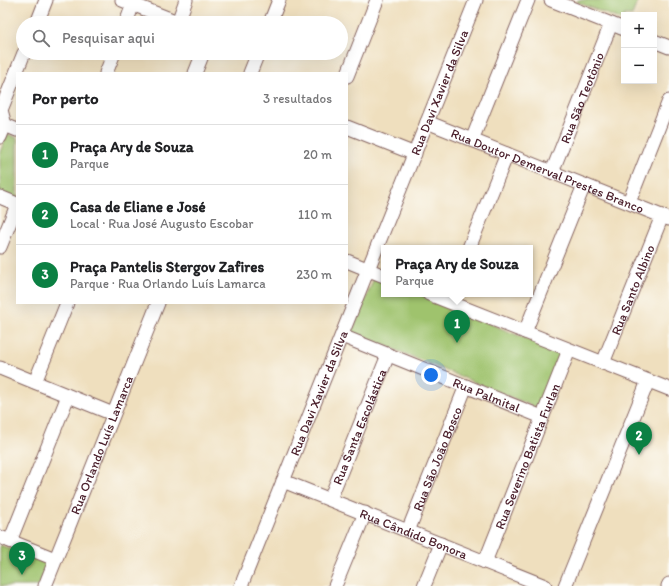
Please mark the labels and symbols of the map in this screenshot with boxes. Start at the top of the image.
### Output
street label: Rua Davi Xavier da Silva [407,27,471,157]
street label: Rua São Teotônio [557,50,607,145]
street label: Rua Doutor Demerval Prestes Branco [449,125,647,216]
street label: Rua Santo Albino [608,242,657,337]
pin: 1 [444,310,470,343]
street label: Rua Davi Xavier da Silva [287,328,350,458]
your location [421,365,441,385]
street label: Rua Santa Escolástica [329,366,389,487]
street label: Rua Orlando Luís Lamarca [67,373,136,516]
street label: Rua Palmital [451,374,523,415]
street label: Rua Severino Batista Furlan [491,380,563,531]
street label: Rua São João Bosco [409,404,465,513]
pin: 2 [626,422,652,455]
street label: Rua Cândido Bonora [358,505,470,562]
pin: 3 [9,542,35,575]

